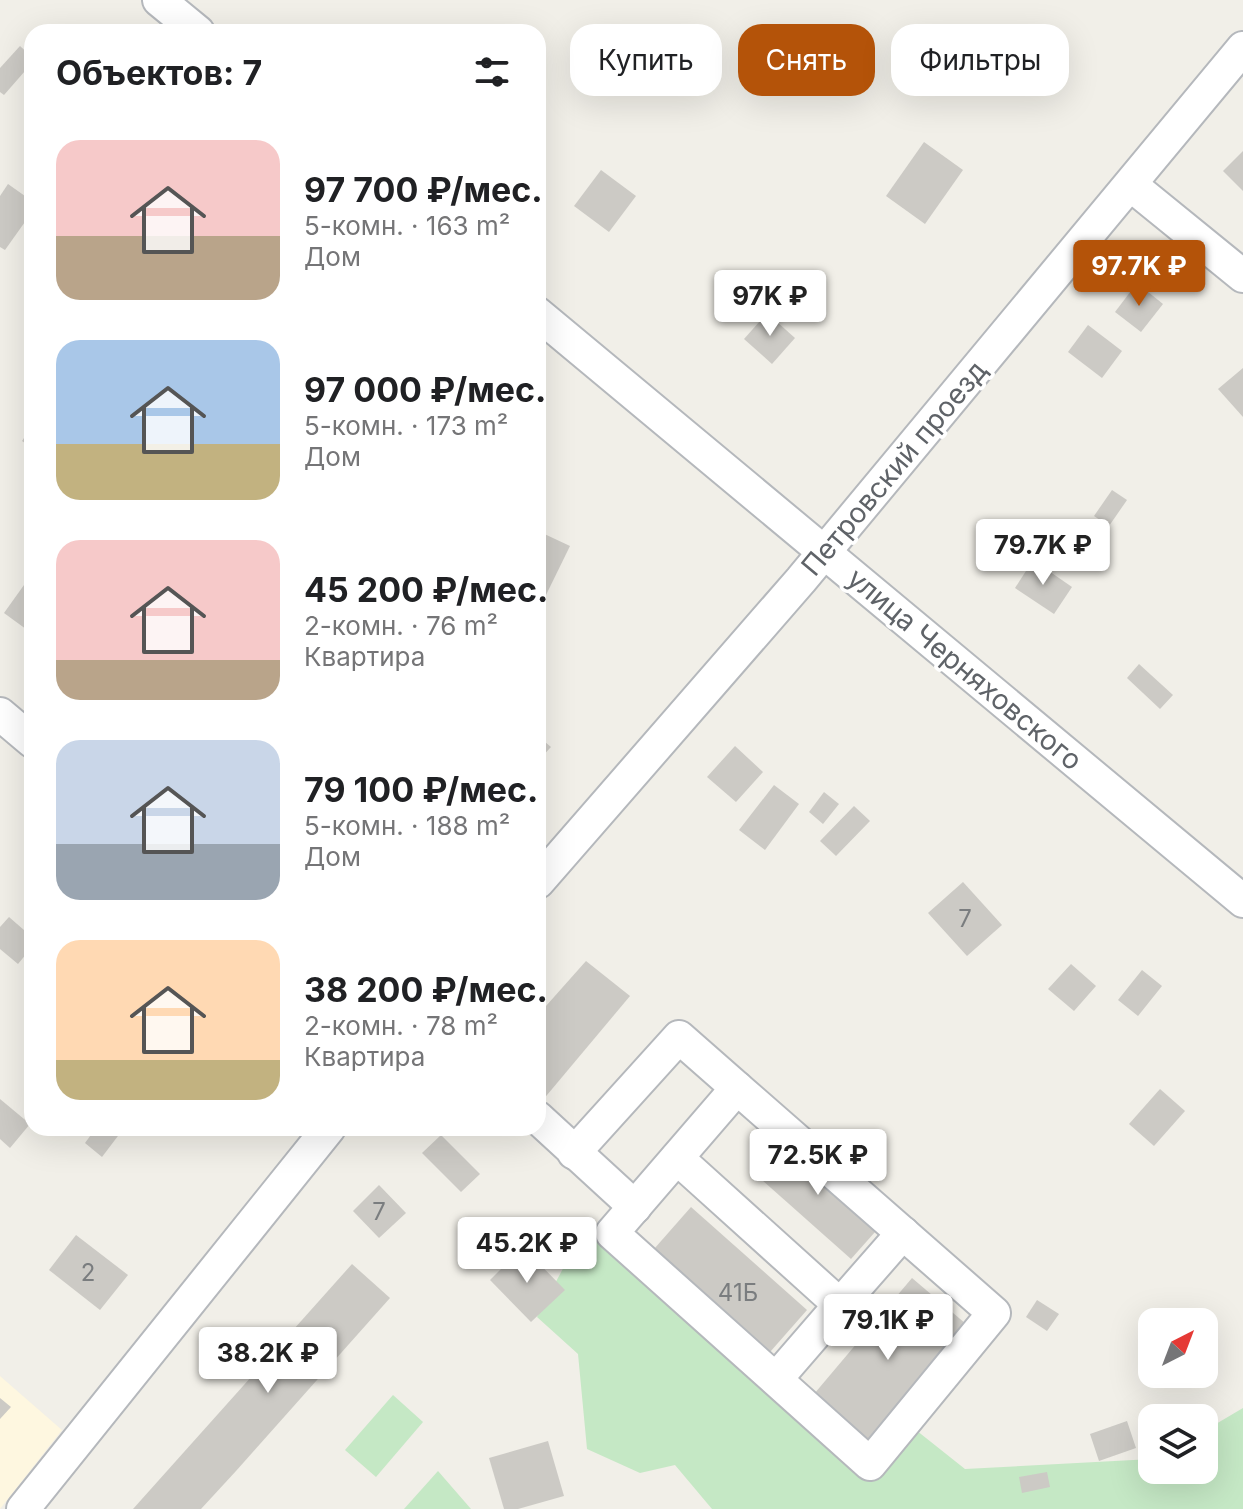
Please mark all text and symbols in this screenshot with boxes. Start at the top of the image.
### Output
chip: Купить [570,24,722,96]
chip: Снять [738,24,875,96]
chip: Фильтры [891,24,1069,96]
icon: filters [470,50,514,94]
text: Объектов: 7 [56,52,262,93]
text: 97 700 ₽/мес. [304,169,543,210]
icon: home [120,172,216,268]
text: 5-комн. · 163 m² [304,210,510,241]
pin: 97.7K ₽ [1065,240,1213,308]
text: Дом [304,241,361,272]
text: 97.7K ₽ [1091,250,1187,281]
pin: 97K ₽ [714,270,826,338]
text: 97K ₽ [732,280,808,311]
street label: Петровский проезд [794,353,994,583]
text: 97 000 ₽/мес. [304,369,546,410]
icon: home [120,372,216,468]
text: 5-комн. · 173 m² [304,410,508,441]
text: Дом [304,441,361,472]
pin: 79.7K ₽ [969,519,1117,587]
text: 79.7K ₽ [994,529,1092,560]
street label: улица Черняховского [841,561,1089,777]
text: 45 200 ₽/мес. [304,569,548,610]
icon: home [120,572,216,668]
text: 2-комн. · 76 m² [304,610,498,641]
text: Квартира [304,641,425,672]
text: 79 100 ₽/мес. [304,769,538,810]
icon: home [120,772,216,868]
text: 5-комн. · 188 m² [304,810,510,841]
text: Дом [304,841,361,872]
house number: 7 [958,904,972,933]
text: 38 200 ₽/мес. [304,969,548,1010]
icon: home [120,972,216,1068]
text: 2-комн. · 78 m² [304,1010,498,1041]
text: Квартира [304,1041,425,1072]
pin: 72.5K ₽ [744,1129,892,1197]
text: 72.5K ₽ [768,1139,868,1170]
house number: 7 [372,1197,386,1226]
pin: 45.2K ₽ [453,1217,601,1285]
text: 45.2K ₽ [476,1227,578,1258]
house number: 2 [81,1258,95,1287]
house number: 41Б [718,1278,758,1307]
pin: 79.1K ₽ [814,1294,962,1362]
text: 79.1K ₽ [842,1304,934,1335]
north arrow [1138,1308,1218,1388]
map controls [1138,1308,1218,1484]
pin: 38.2K ₽ [194,1327,342,1395]
text: 38.2K ₽ [217,1337,319,1368]
button: layers [1138,1404,1218,1484]

